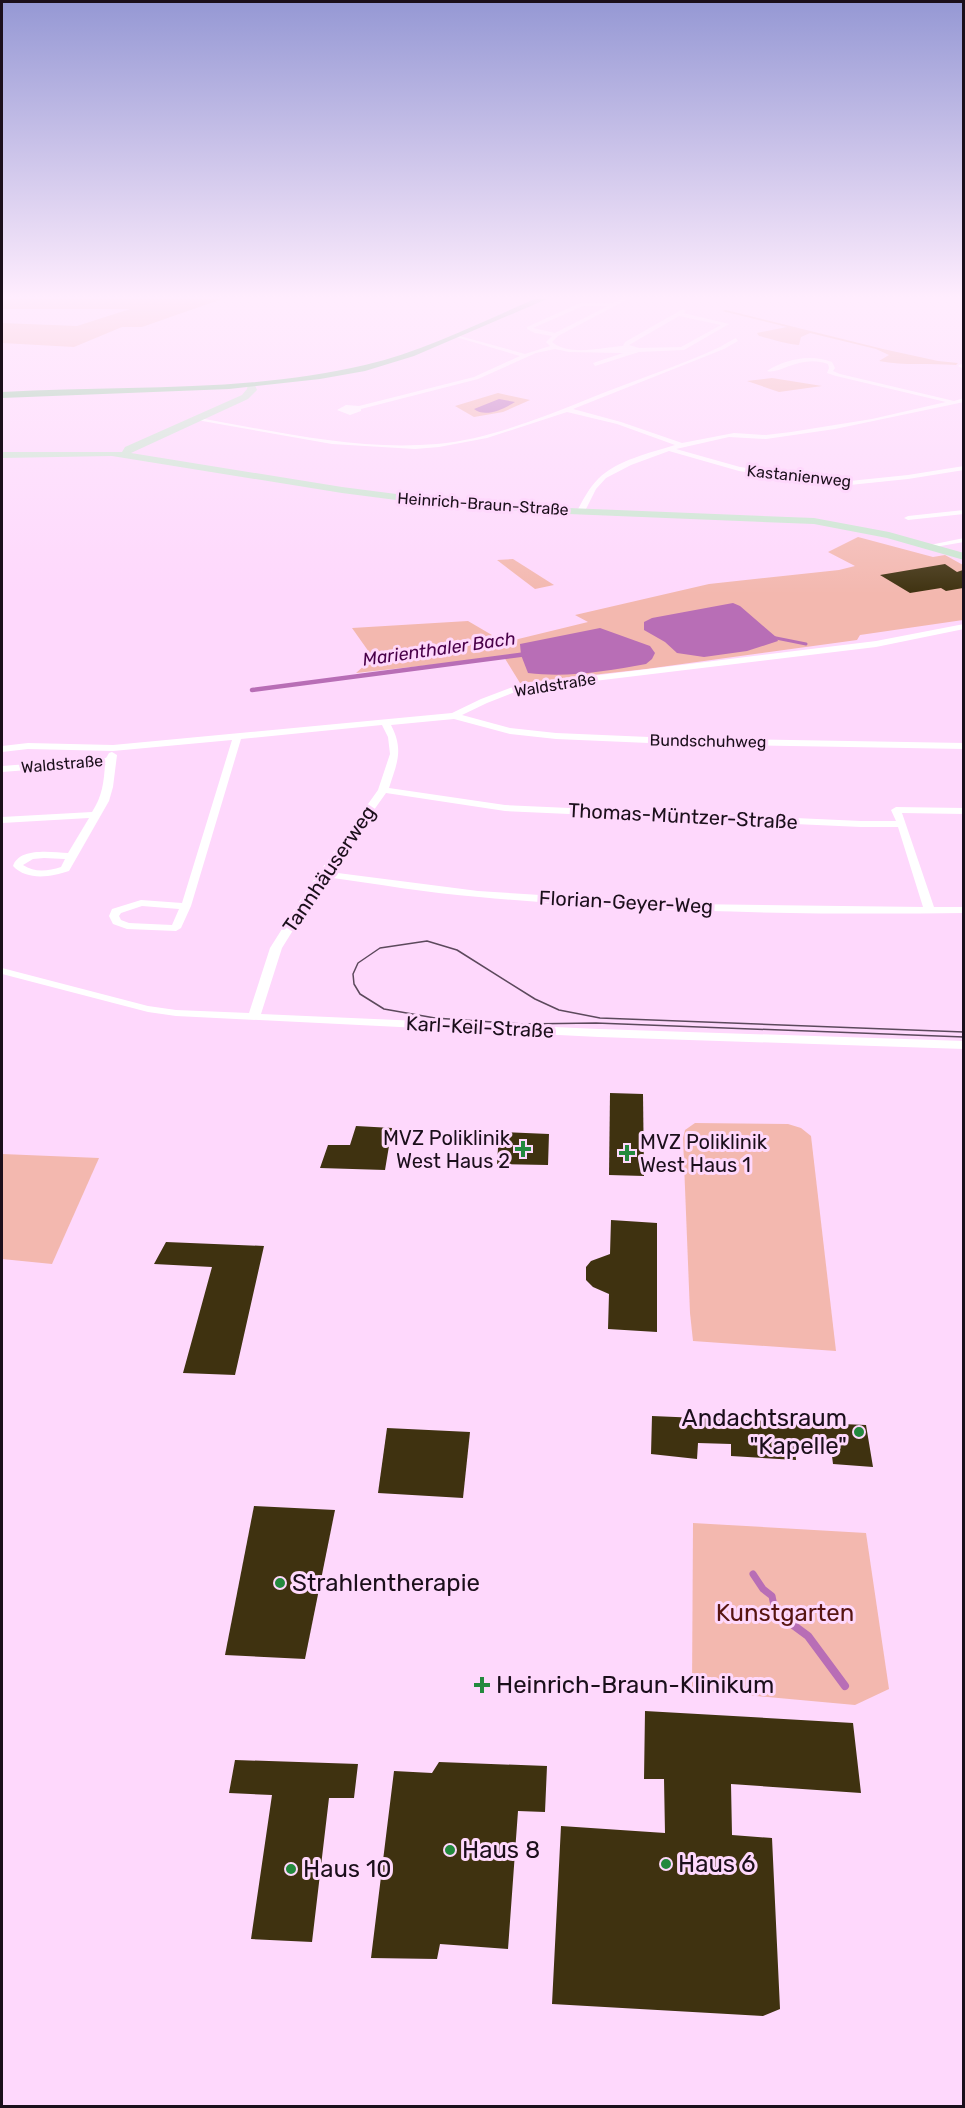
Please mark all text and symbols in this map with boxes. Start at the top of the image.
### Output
street label: Kastanienweg [746,461,852,491]
street label: Heinrich-Braun-Straße [397,489,569,519]
water label: Marienthaler Bach [361,627,517,671]
street label: Waldstraße [513,669,597,701]
street label: Bundschuhweg [650,730,766,752]
street label: Waldstraße [20,751,104,777]
street label: Thomas-Müntzer-Straße [568,798,798,834]
street label: Tannhäuserweg [278,801,380,937]
street label: Florian-Geyer-Weg [538,885,714,919]
street label: Karl-Keil-Straße [405,1011,555,1043]
place label: MVZ Poliklinik West Haus 2 [383,1126,511,1173]
place label: MVZ Poliklinik West Haus 1 [640,1130,768,1177]
marker: MVZ Poliklinik West Haus 2 [514,1140,532,1158]
marker: MVZ Poliklinik West Haus 1 [618,1144,636,1162]
place label: Andachtsraum "Kapelle" [682,1404,847,1460]
marker: Andachtsraum "Kapelle" [852,1425,866,1439]
place label: Strahlentherapie [292,1569,480,1597]
marker: Strahlentherapie [273,1576,287,1590]
park label: Kunstgarten [716,1599,854,1627]
place label: Heinrich-Braun-Klinikum [496,1671,774,1699]
marker: Heinrich-Braun-Klinikum [473,1676,491,1694]
place label: Haus 8 [462,1836,540,1864]
marker: Haus 8 [443,1843,457,1857]
place label: Haus 6 [678,1850,755,1878]
place label: Haus 10 [303,1855,391,1883]
marker: Haus 6 [659,1857,673,1871]
marker: Haus 10 [284,1862,298,1876]

